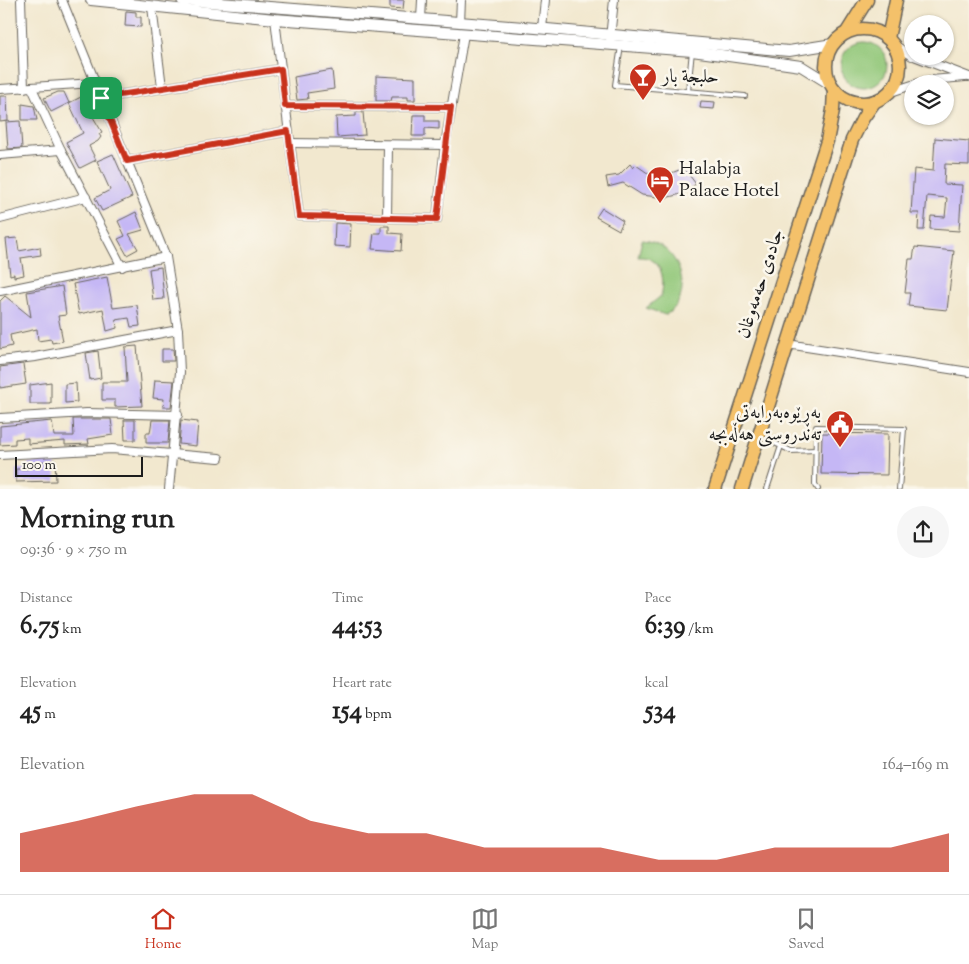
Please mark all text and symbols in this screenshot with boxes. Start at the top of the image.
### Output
map controls [904,15,954,125]
button: locate [904,15,954,65]
bar icon: حلبجة بار [628,62,658,101]
place label: حلبجة بار [660,64,719,91]
button: layers [904,75,954,125]
pin [80,77,122,119]
icon: arrive [87,84,115,112]
place label: Halabja Palace Hotel [679,156,779,205]
hotel icon: Halabja Palace Hotel [645,165,675,204]
street label: جادەی حەمەوغان [731,226,791,342]
place label: بەڕێوەبەرایەتی تەندروستی هەڵەبجە [708,400,821,449]
public building icon: بەڕێوەبەرایەتی تەندروستی هەڵەبجە [825,409,855,448]
scale bar [15,454,142,477]
text: 100 m [22,456,56,476]
text: Morning run [20,500,175,540]
button: share [897,506,949,558]
text: 09:36 · 9 × 750 m [20,539,127,562]
text: Distance [20,589,73,609]
text: Time [332,589,363,609]
text: Pace [645,589,671,609]
text: 6.75 [20,609,59,645]
text: 44:53 [332,609,383,645]
text: 6:39 [645,609,685,645]
text: km [59,620,82,640]
text: /km [685,620,714,640]
text: Elevation [20,674,77,694]
text: Heart rate [332,674,392,694]
text: kcal [645,674,669,694]
text: 45 [20,694,41,730]
text: 154 [332,694,362,730]
text: 534 [645,694,676,730]
text: m [41,705,56,725]
text: bpm [362,705,392,725]
text: Elevation [20,754,85,777]
text: 164–169 m [882,754,949,777]
tab: Home [145,905,181,955]
tab: Map [471,905,499,955]
tab: Saved [788,905,824,955]

